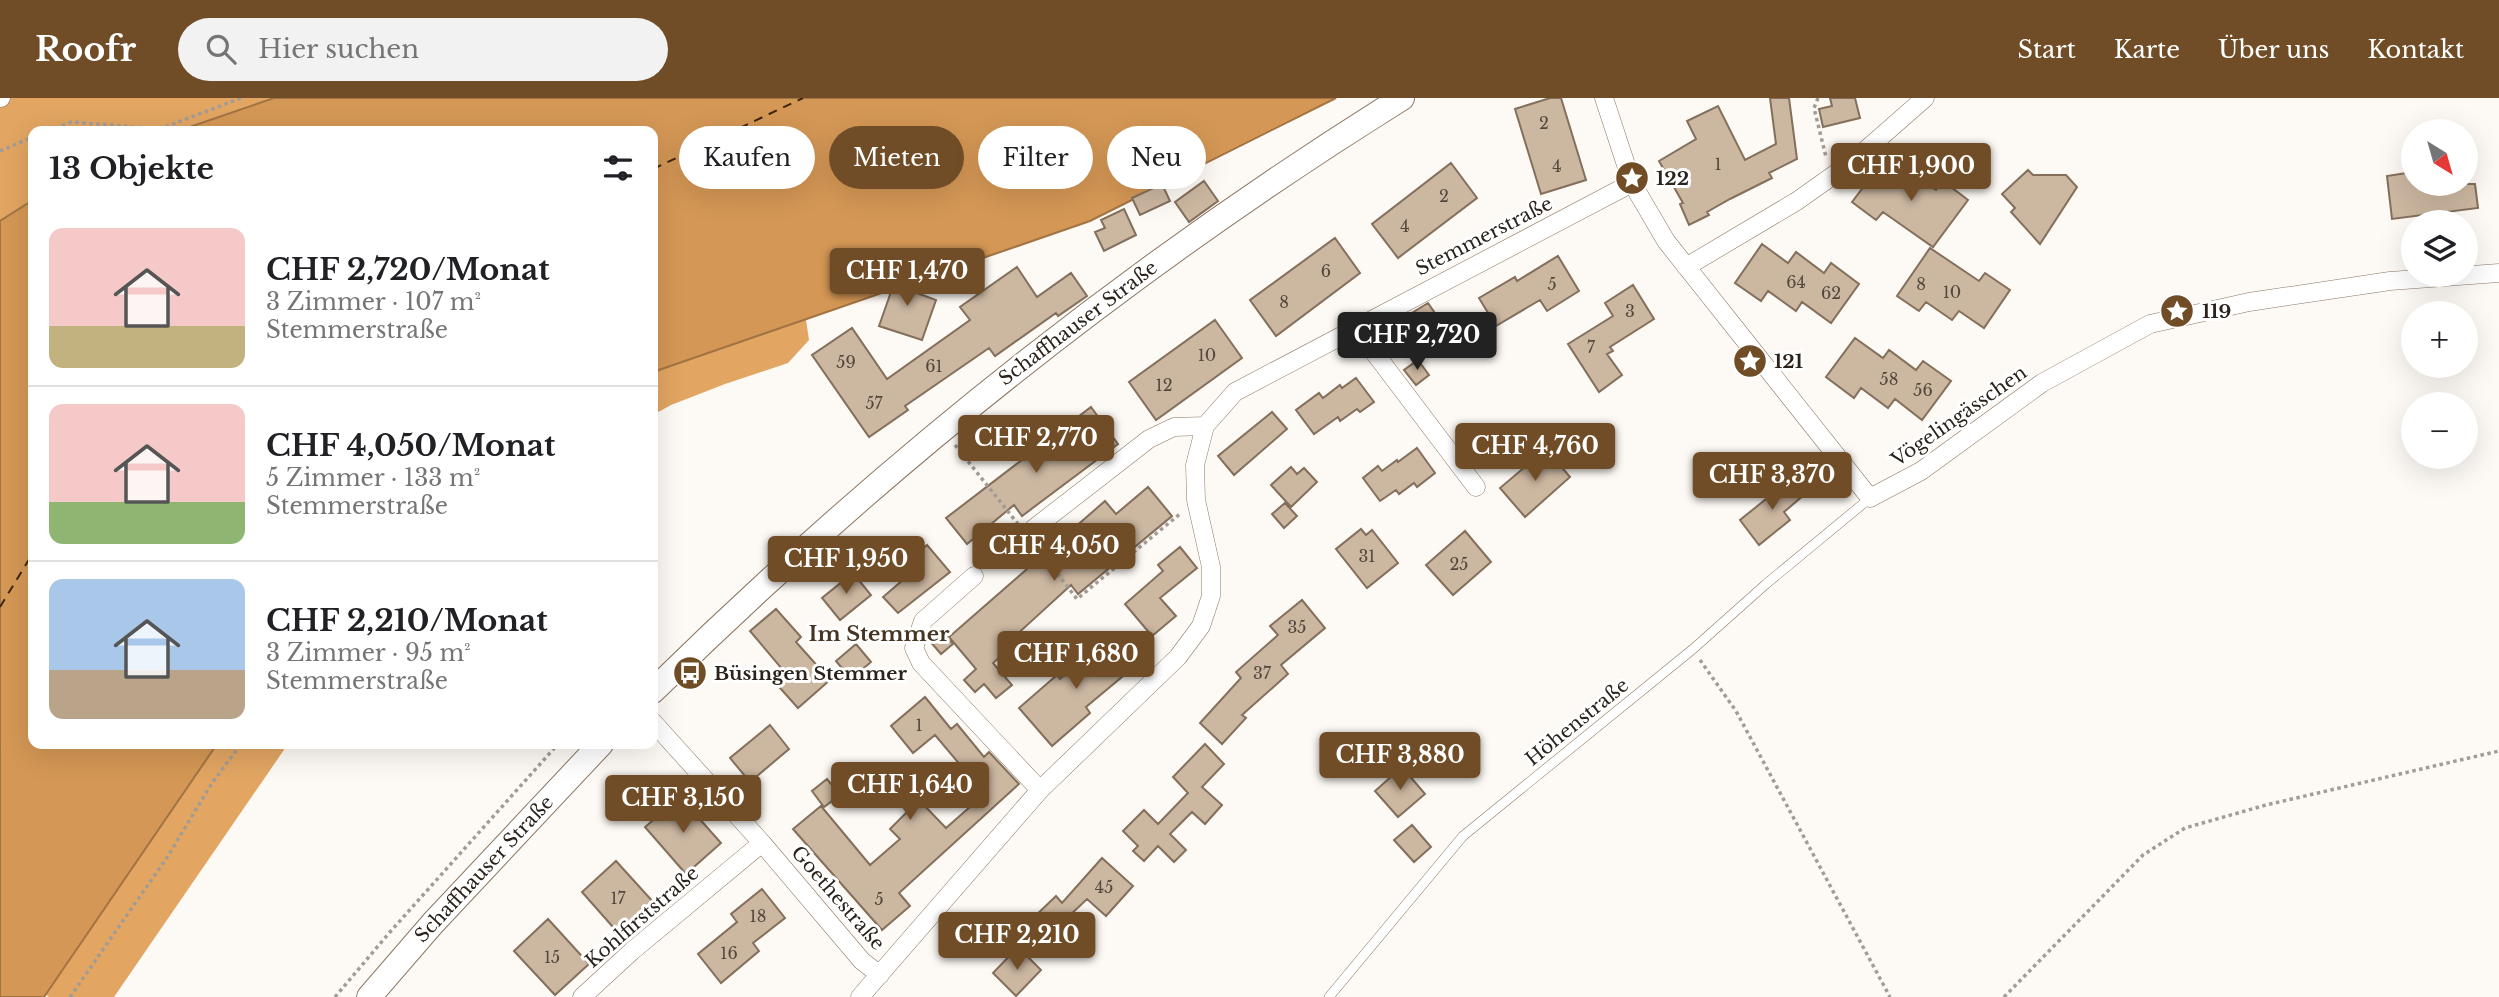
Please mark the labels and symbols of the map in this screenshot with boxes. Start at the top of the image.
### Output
house number: 2 [1539,113,1549,133]
north arrow [2401,119,2478,196]
pin: CHF 1,900 [1831,144,1991,203]
house number: 1 [1714,154,1722,174]
house number: 4 [1552,156,1562,176]
place icon: 122 [1613,159,1651,197]
place label: 122 [1656,167,1689,190]
house number: 2 [1439,186,1449,206]
street label: Stemmerstraße [1412,192,1556,280]
house number: 4 [1400,216,1410,236]
pin: CHF 1,470 [827,248,987,308]
street label: Schaffhauser Straße [994,256,1162,390]
house number: 6 [1321,261,1331,281]
house number: 64 [1786,272,1806,292]
house number: 5 [1547,274,1557,294]
house number: 8 [1916,274,1926,294]
house number: 10 [1943,282,1961,302]
house number: 62 [1821,283,1841,303]
house number: 8 [1279,292,1289,312]
place icon: 119 [2158,292,2196,330]
place label: 119 [2202,300,2231,323]
house number: 3 [1625,301,1635,321]
pin: CHF 2,720 [1337,313,1497,372]
house number: 7 [1587,337,1596,357]
place icon: 121 [1731,342,1769,380]
house number: 10 [1198,345,1216,365]
place label: 121 [1774,350,1803,373]
house number: 59 [836,352,856,372]
house number: 61 [925,356,943,376]
street label: Vögelingässchen [1886,361,2031,472]
house number: 58 [1880,369,1898,389]
house number: 12 [1156,375,1173,395]
house number: 56 [1913,380,1933,400]
house number: 57 [865,393,884,413]
pin: CHF 2,770 [956,416,1116,475]
pin: CHF 4,760 [1455,424,1615,483]
pin: CHF 3,370 [1692,452,1852,512]
pin: CHF 4,050 [974,524,1134,583]
pin: CHF 1,950 [766,536,926,596]
house number: 31 [1359,546,1376,566]
house number: 25 [1450,554,1468,574]
house number: 35 [1288,617,1306,637]
district label: Im Stemmer [808,621,950,647]
pin: CHF 1,680 [996,632,1156,691]
bus stop icon: Büsingen Stemmer [671,654,709,692]
place label: Büsingen Stemmer [714,662,907,685]
house number: 37 [1253,663,1272,683]
street label: Höhenstraße [1521,673,1633,771]
house number: 1 [915,715,923,735]
pin: CHF 3,880 [1320,732,1480,792]
pin: CHF 1,640 [830,762,990,822]
pin: CHF 3,150 [603,776,763,835]
street label: Schaffhauser Straße [410,791,558,947]
street label: Goethestraße [787,841,889,955]
street label: Kohlfirststraße [581,862,703,972]
house number: 45 [1095,877,1113,897]
house number: 17 [610,888,627,908]
house number: 5 [874,889,884,909]
house number: 18 [750,906,766,926]
pin: CHF 2,210 [937,912,1097,972]
house number: 16 [720,943,738,963]
house number: 15 [544,947,560,967]

